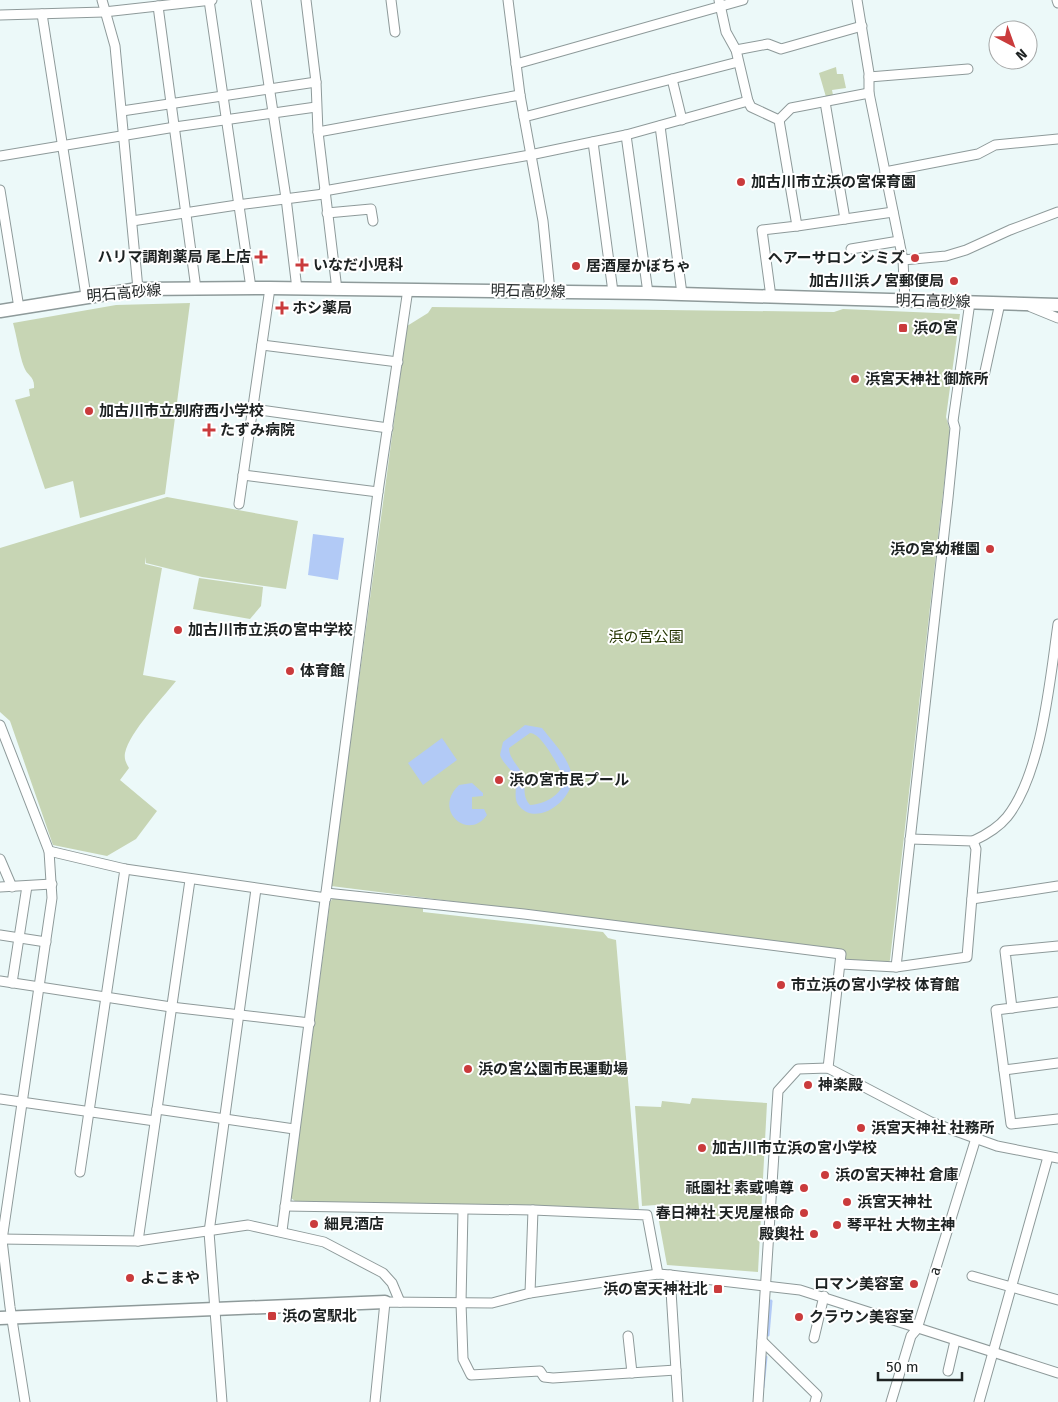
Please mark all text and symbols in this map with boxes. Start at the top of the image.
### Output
north arrow [988,20,1038,70]
text: N [1012,45,1030,64]
place label: 加古川市立浜の宮保育園 [751,173,916,191]
marker: 加古川市立浜の宮保育園 [735,176,747,188]
place label: ハリマ調剤薬局 尾上店 [97,248,251,266]
place label: ヘアーサロン シミズ [768,249,905,267]
marker: ハリマ調剤薬局 尾上店 [255,251,267,263]
marker: ヘアーサロン シミズ [909,252,921,264]
place label: いなだ小児科 [313,256,403,274]
place label: 居酒屋かぼちゃ [586,257,691,275]
marker: いなだ小児科 [295,258,309,272]
marker: 居酒屋かぼちゃ [570,260,582,272]
place label: 加古川浜ノ宮郵便局 [809,272,944,290]
marker: 加古川浜ノ宮郵便局 [948,275,960,287]
street label: 明石高砂線 [86,281,162,305]
street label: 明石高砂線 [490,281,566,301]
street label: 明石高砂線 [895,291,971,311]
place label: ホシ薬局 [292,299,352,317]
marker: ホシ薬局 [276,302,288,314]
place label: 浜の宮 [913,319,958,337]
marker: 浜の宮 [897,322,909,334]
place label: 浜宮天神社 御旅所 [865,370,989,388]
marker: 浜宮天神社 御旅所 [849,373,861,385]
place label: 加古川市立別府西小学校 [99,402,264,420]
marker: 加古川市立別府西小学校 [83,405,95,417]
place label: たずみ病院 [220,421,295,439]
marker: たずみ病院 [202,423,216,437]
place label: 浜の宮幼稚園 [890,540,980,558]
marker: 浜の宮幼稚園 [984,543,996,555]
place label: 加古川市立浜の宮中学校 [188,621,353,639]
marker: 加古川市立浜の宮中学校 [172,624,184,636]
park label: 浜の宮公園 [608,628,684,646]
place label: 体育館 [300,662,345,680]
marker: 体育館 [284,665,296,677]
place label: 浜の宮市民プール [509,771,629,789]
marker: 浜の宮市民プール [493,774,505,786]
place label: 市立浜の宮小学校 体育館 [791,976,960,994]
marker: 市立浜の宮小学校 体育館 [775,979,787,991]
place label: 浜の宮公園市民運動場 [478,1060,628,1078]
marker: 浜の宮公園市民運動場 [462,1063,474,1075]
place label: 神楽殿 [817,1076,863,1094]
marker: 神楽殿 [802,1079,814,1091]
place label: 浜宮天神社 社務所 [871,1119,995,1137]
marker: 浜宮天神社 社務所 [855,1122,867,1134]
place label: 加古川市立浜の宮小学校 [712,1139,877,1157]
marker: 加古川市立浜の宮小学校 [696,1142,708,1154]
place label: 浜の宮天神社 倉庫 [835,1166,959,1184]
marker: 浜の宮天神社 倉庫 [819,1169,831,1181]
place label: 祇園社 素戜鳴尊 [685,1179,794,1197]
marker: 祇園社 素戜鳴尊 [798,1182,810,1194]
place label: 浜宮天神社 [857,1193,932,1211]
marker: 浜宮天神社 [841,1196,853,1208]
place label: 春日神社 天児屋根命 [655,1204,795,1222]
marker: 春日神社 天児屋根命 [798,1207,810,1219]
place label: 細見酒店 [324,1215,384,1233]
place label: 琴平社 大物主神 [847,1216,956,1234]
marker: 細見酒店 [308,1218,320,1230]
marker: 琴平社 大物主神 [831,1219,843,1231]
place label: 殿輿社 [759,1225,804,1243]
marker: 殿輿社 [808,1228,820,1240]
street label: a [925,1264,945,1278]
place label: よこまや [140,1269,200,1287]
marker: よこまや [124,1272,136,1284]
place label: ロマン美容室 [814,1275,904,1293]
marker: ロマン美容室 [908,1278,920,1290]
place label: 浜の宮天神社北 [603,1280,708,1298]
marker: 浜の宮天神社北 [712,1283,724,1295]
place label: 浜の宮駅北 [282,1307,357,1325]
place label: クラウン美容室 [809,1308,914,1326]
marker: 浜の宮駅北 [266,1310,278,1322]
marker: クラウン美容室 [793,1311,805,1323]
scale bar [878,1350,962,1382]
text: 50 m [886,1358,919,1376]

